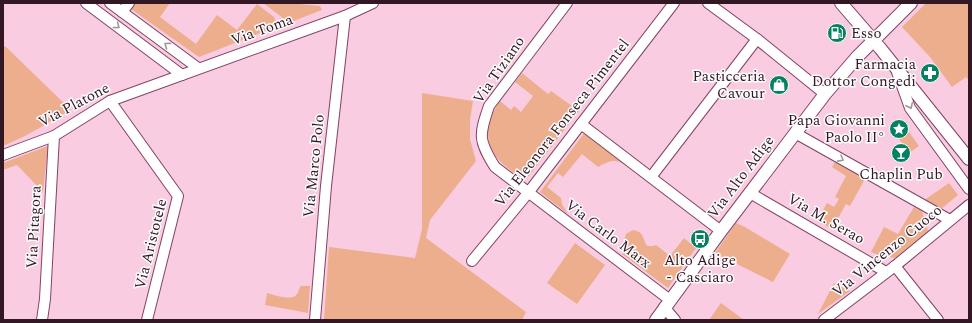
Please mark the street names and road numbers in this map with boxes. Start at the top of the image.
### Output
street label: Via Toma [228,8,297,52]
street label: Via Tiziano [467,32,531,108]
street label: Via Eleonora Fonseca Pimentel [489,34,635,212]
street label: Via Platone [34,77,114,133]
street label: Via Marco Polo [297,113,331,219]
street label: Via Alto Adige [702,131,780,223]
street label: Via Pitagora [20,184,48,269]
street label: Via M. Serao [783,188,869,250]
street label: Via Carlo Marx [560,194,656,274]
street label: Via Aristotele [129,196,173,292]
street label: Via Vincenzo Cuoco [827,199,947,303]

